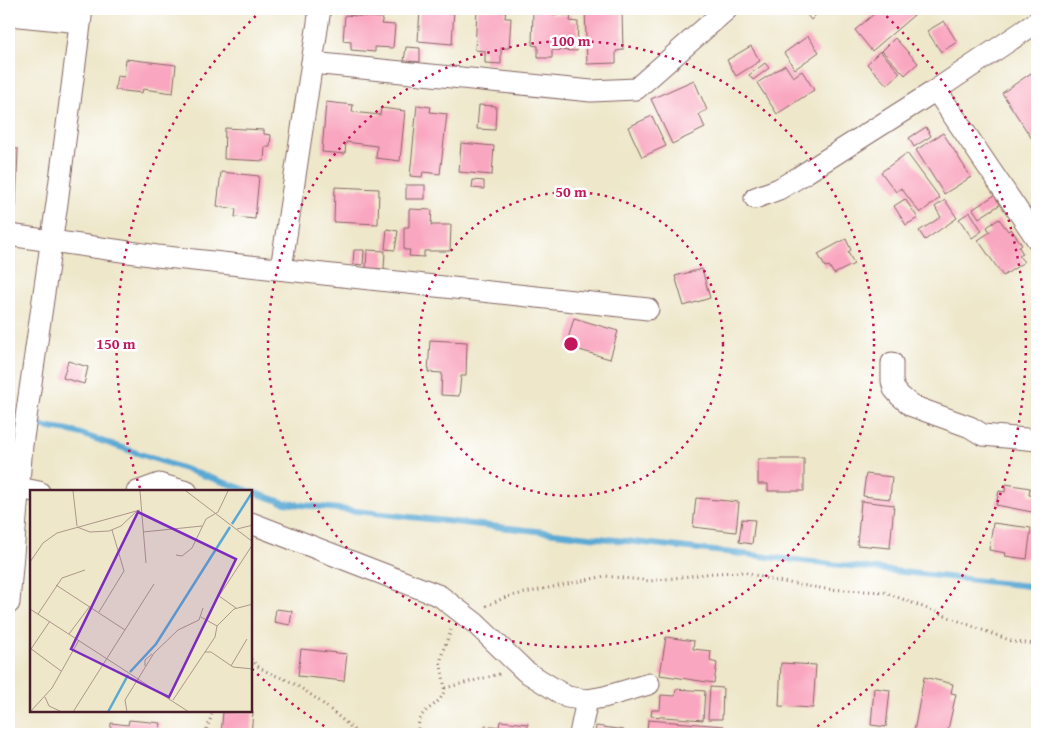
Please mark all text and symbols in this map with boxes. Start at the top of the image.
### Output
text: 100 m [551,30,591,51]
text: 50 m [555,181,587,202]
text: 150 m [96,333,136,354]
centre of rings [562,335,580,353]
inset map [30,490,252,713]

